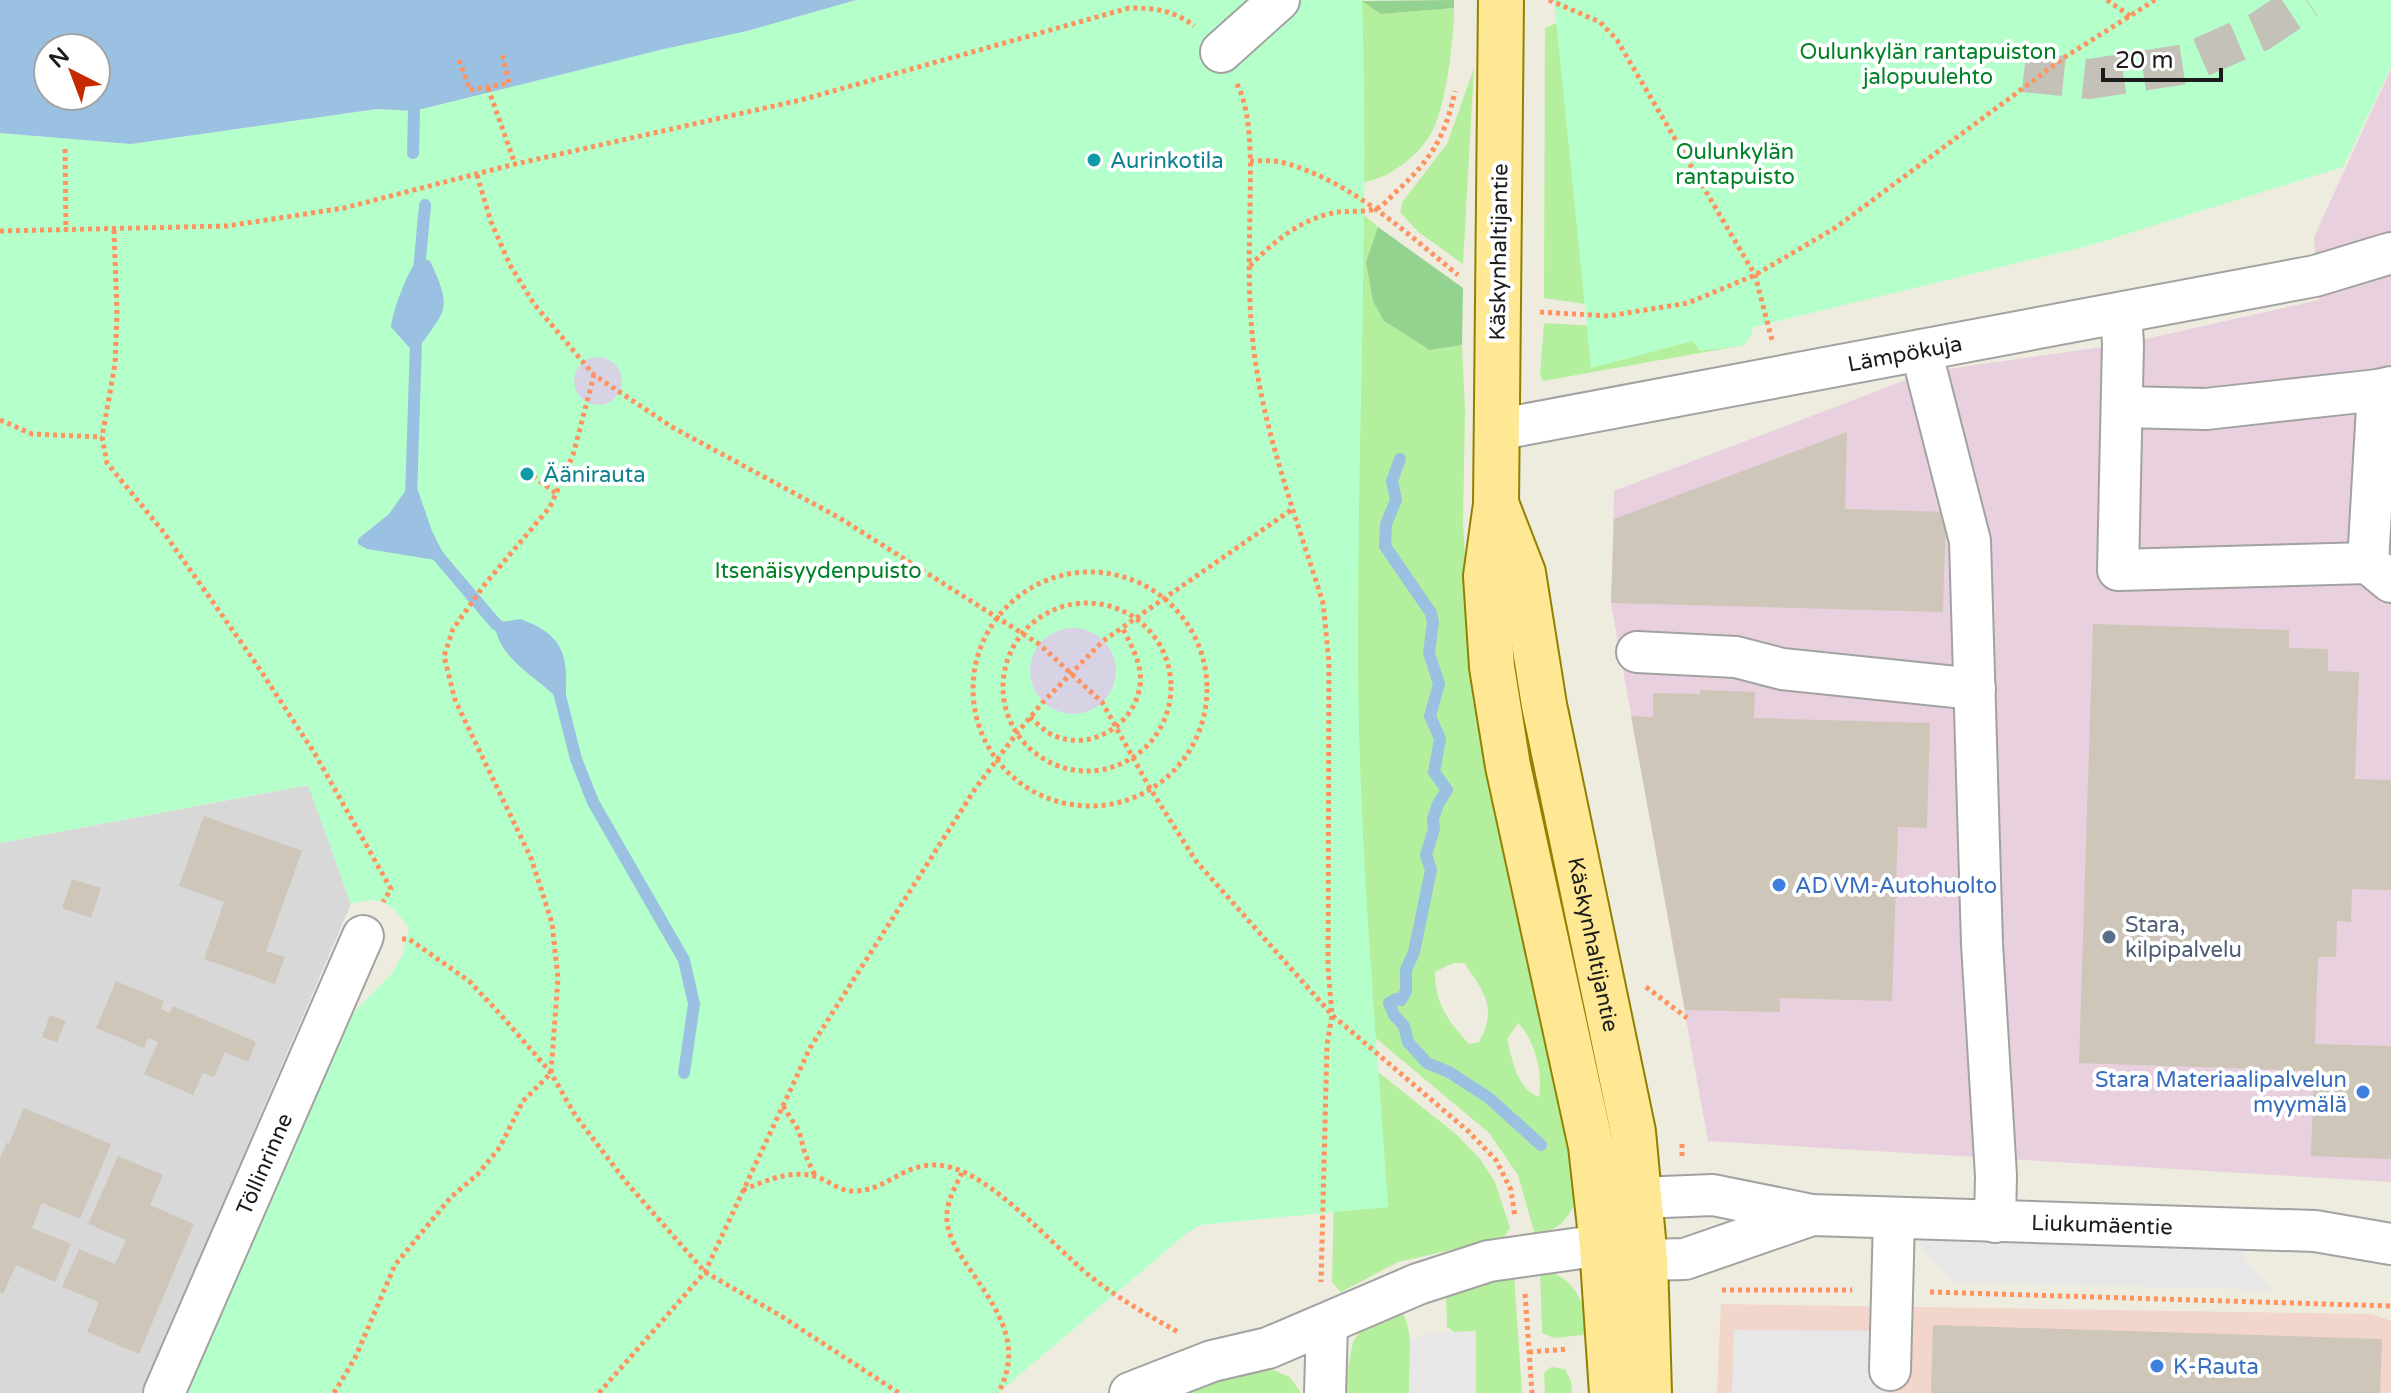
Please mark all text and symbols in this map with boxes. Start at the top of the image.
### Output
north arrow [32,32,112,112]
scale bar [2103,32,2221,82]
park label: Oulunkylän rantapuiston jalopuulehto [1799,39,2057,90]
text: N [44,42,75,73]
text: 20 m [2115,46,2173,75]
park label: Oulunkylän rantapuisto [1675,139,1795,190]
place label: Aurinkotila [1110,148,1224,174]
marker: Aurinkotila [1085,151,1103,169]
street label: Käskynhaltijantie [1484,163,1514,341]
street label: Lämpökuja [1846,331,1964,378]
place label: Äänirauta [543,462,646,488]
marker: Äänirauta [518,465,536,483]
park label: Itsenäisyydenpuisto [714,558,922,584]
street label: Käskynhaltijantie [1562,855,1624,1034]
place label: AD VM-Autohuolto [1795,873,1997,899]
marker: AD VM-Autohuolto [1770,876,1788,894]
place label: Stara, kilpipalvelu [2125,912,2242,963]
marker: Stara, kilpipalvelu [2100,928,2118,946]
place label: Stara Materiaalipalvelun myymälä [2095,1067,2347,1118]
marker: Stara Materiaalipalvelun myymälä [2354,1083,2372,1101]
street label: Töllinrinne [231,1109,298,1219]
street label: Liukumäentie [2031,1210,2173,1240]
place label: K-Rauta [2173,1354,2259,1380]
marker: K-Rauta [2148,1357,2166,1375]

